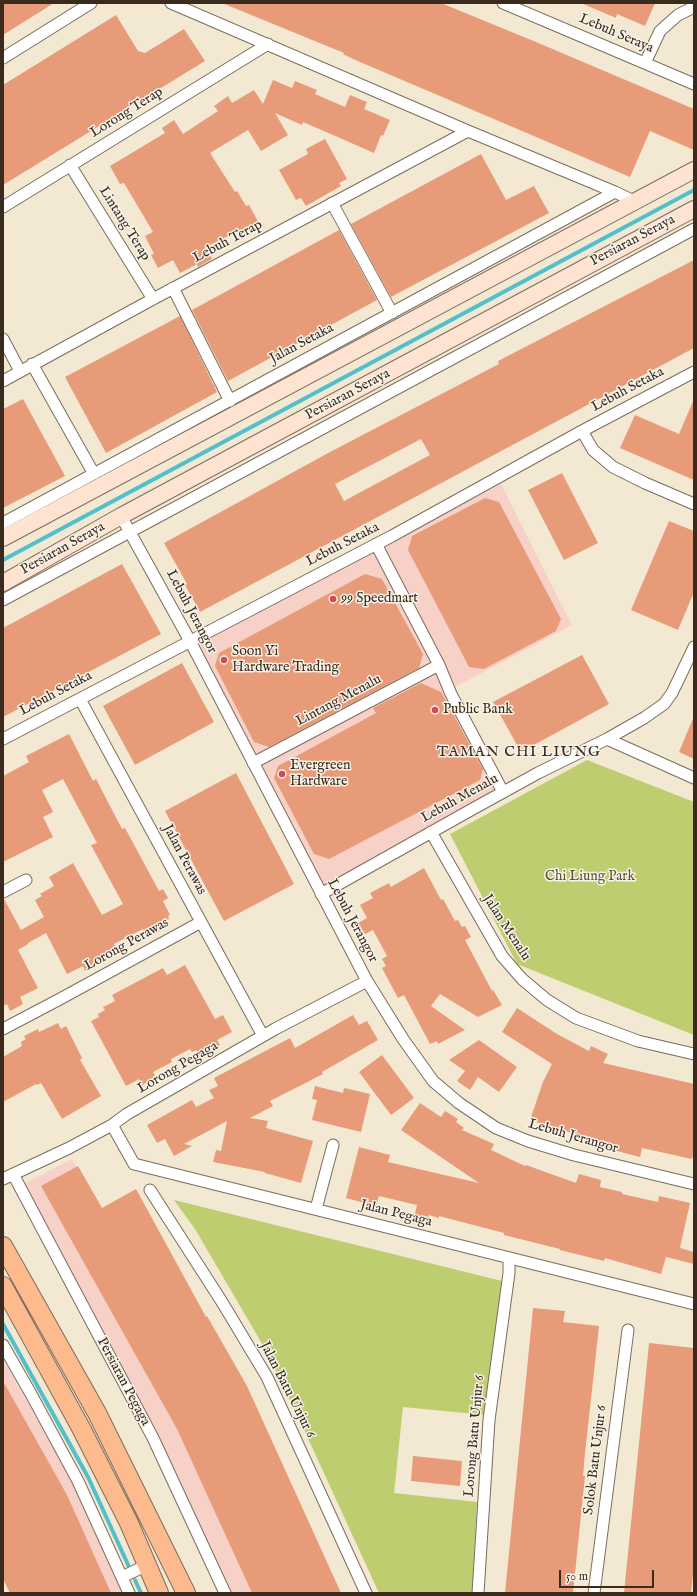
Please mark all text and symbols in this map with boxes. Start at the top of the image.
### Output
street label: Lebuh Seraya [576,11,656,57]
street label: Lorong Terap [88,84,166,142]
street label: Lintang Terap [95,184,153,264]
street label: Persiaran Seraya [588,212,678,270]
street label: Lebuh Terap [191,217,265,267]
street label: Jalan Setaka [267,320,337,368]
street label: Lebuh Setaka [589,364,667,416]
street label: Persiaran Seraya [303,366,393,424]
street label: Persiaran Seraya [18,519,108,579]
street label: Lebuh Setaka [304,519,382,571]
street label: Lebuh Jerangor [162,567,220,657]
place label: 99 Speedmart [341,591,418,607]
marker: 99 Speedmart [328,594,338,604]
place label: Soon Yi Hardware Trading [232,644,339,676]
marker: Soon Yi Hardware Trading [219,655,229,665]
street label: Lebuh Setaka [17,668,95,720]
street label: Lintang Menalu [294,672,384,730]
place label: Public Bank [443,702,513,718]
marker: Public Bank [430,705,440,715]
district label: TAMAN CHI LIUNG [437,744,601,762]
place label: Evergreen Hardware [290,758,350,790]
marker: Evergreen Hardware [277,769,287,779]
street label: Lebuh Menalu [418,771,502,827]
street label: Jalan Perawas [158,822,210,898]
park label: Chi Liung Park [545,869,635,885]
street label: Lebuh Jerangor [323,876,381,966]
street label: Jalan Menalu [478,892,534,964]
street label: Lorong Perawas [82,915,172,975]
street label: Lorong Pegaga [135,1038,221,1098]
street label: Lebuh Jerangor [526,1116,620,1158]
street label: Jalan Pegaga [358,1197,434,1231]
street label: Persiaran Pegaga [93,1335,153,1429]
street label: Jalan Batu Unjur 6 [255,1339,319,1441]
street label: Lorong Batu Unjur 6 [461,1374,489,1498]
street label: Solok Batu Unjur 6 [581,1404,611,1516]
scale bar [561,1562,656,1588]
text: 50 m [566,1569,588,1584]

